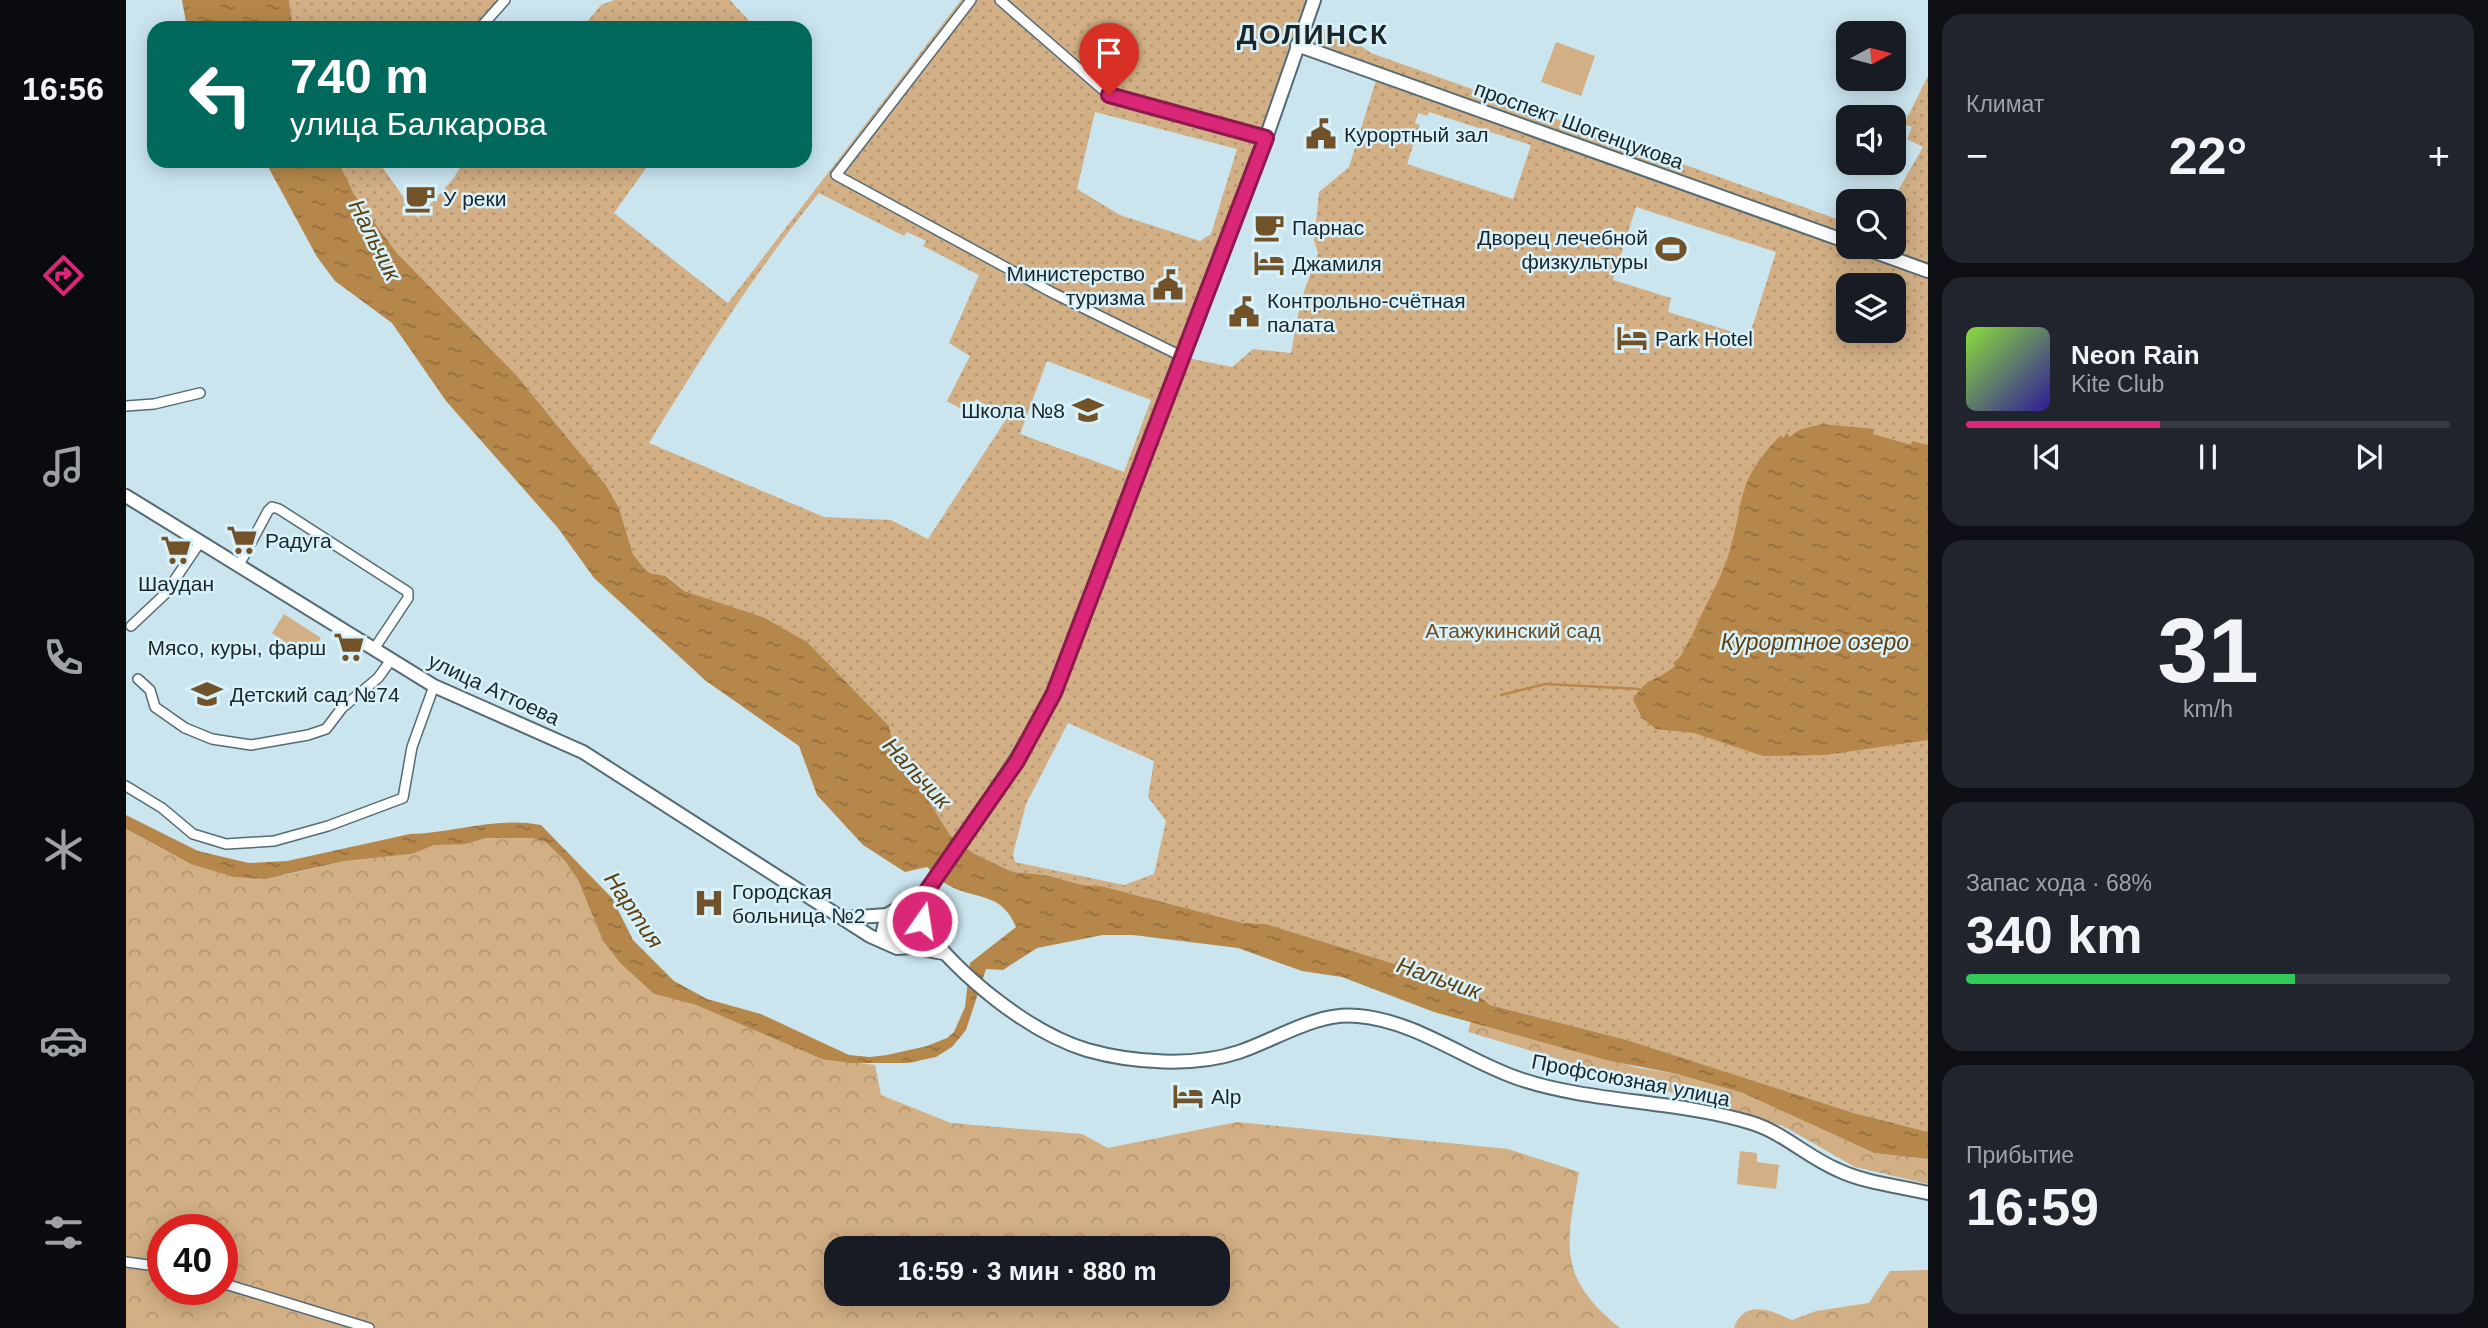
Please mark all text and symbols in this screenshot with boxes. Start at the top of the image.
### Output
district label: ДОЛИНСК [1237,19,1389,50]
north arrow [1836,21,1906,91]
map controls [1836,21,1906,343]
pin [1079,23,1139,95]
icon: arrive [1090,34,1128,72]
icon: left [175,49,266,140]
text: 740 m [290,49,429,103]
text: 16:56 [22,71,104,107]
street label: проспект Шогенцукова [1471,76,1687,174]
text: Климат [1966,91,2044,117]
button: sound [1836,105,1906,175]
text: улица Балкарова [290,106,547,142]
public building icon: Курортный зал [1304,117,1338,151]
place label: Курортный зал [1344,123,1489,146]
text: 22° [2169,127,2247,185]
text: − [1966,135,1988,177]
text: + [2428,135,2450,177]
cafe icon: У реки [403,181,437,215]
place label: У реки [443,187,506,210]
button: search [1836,189,1906,259]
water label: Нальчик [344,195,407,286]
cafe icon: Парнас [1252,210,1286,244]
place label: Парнас [1292,216,1364,239]
place label: Дворец лечебной физкультуры [1477,226,1648,273]
sports icon: Дворец лечебной физкультуры [1654,232,1688,266]
hotel icon: Джамиля [1252,246,1286,280]
icon: directions [39,251,88,300]
place label: Джамиля [1292,252,1382,275]
place label: Министерство туризма [1006,262,1145,309]
public building icon: Министерство туризма [1151,268,1185,302]
button: layers [1836,273,1906,343]
place label: Контрольно-счётная палата [1267,289,1466,336]
public building icon: Контрольно-счётная палата [1227,295,1261,329]
hotel icon: Park Hotel [1615,321,1649,355]
place label: Park Hotel [1655,327,1753,350]
text: Neon Rain [2071,340,2200,370]
text: Kite Club [2071,371,2164,397]
school or university icon: Школа №8 [1071,393,1105,427]
place label: Школа №8 [961,399,1065,422]
icon: previous [2028,438,2066,476]
icon: pause [2189,438,2227,476]
icon: next [2350,438,2388,476]
icon: music [39,442,88,491]
supermarket icon: Радуга [225,523,259,557]
place label: Радуга [265,529,332,552]
supermarket icon: Шаудан [159,533,193,567]
place label: Шаудан [138,572,214,595]
text: 31 [2157,600,2259,701]
park label: Атажукинский сад [1425,619,1601,642]
water label: Курортное озеро [1721,629,1909,655]
supermarket icon: Мясо, куры, фарш [332,630,366,664]
icon: phone [39,633,88,682]
place label: Мясо, куры, фарш [147,636,326,659]
street label: улица Аттоева [425,649,564,730]
school or university icon: Детский сад №74 [190,677,224,711]
place label: Детский сад №74 [230,683,400,706]
text: km/h [2183,696,2233,722]
water label: Нальчик [878,732,957,815]
icon: climate [39,825,88,874]
water label: Нартия [599,867,669,953]
text: Запас хода · 68% [1966,870,2152,896]
place label: Городская больница №2 [732,880,866,927]
position arrow [885,884,959,958]
hospital icon: Городская больница №2 [692,886,726,920]
text: 340 km [1966,906,2142,964]
water label: Нальчик [1393,951,1486,1005]
icon: car [39,1016,88,1065]
street label: Профсоюзная улица [1530,1049,1733,1111]
hotel icon: Alp [1171,1079,1205,1113]
place label: Alp [1211,1085,1241,1108]
text: Прибытие [1966,1142,2074,1168]
text: 16:59 [1966,1178,2099,1236]
icon: filters [39,1208,88,1257]
speed limit sign: 40 [147,1214,238,1305]
text: 16:59 · 3 мин · 880 m [897,1256,1157,1286]

